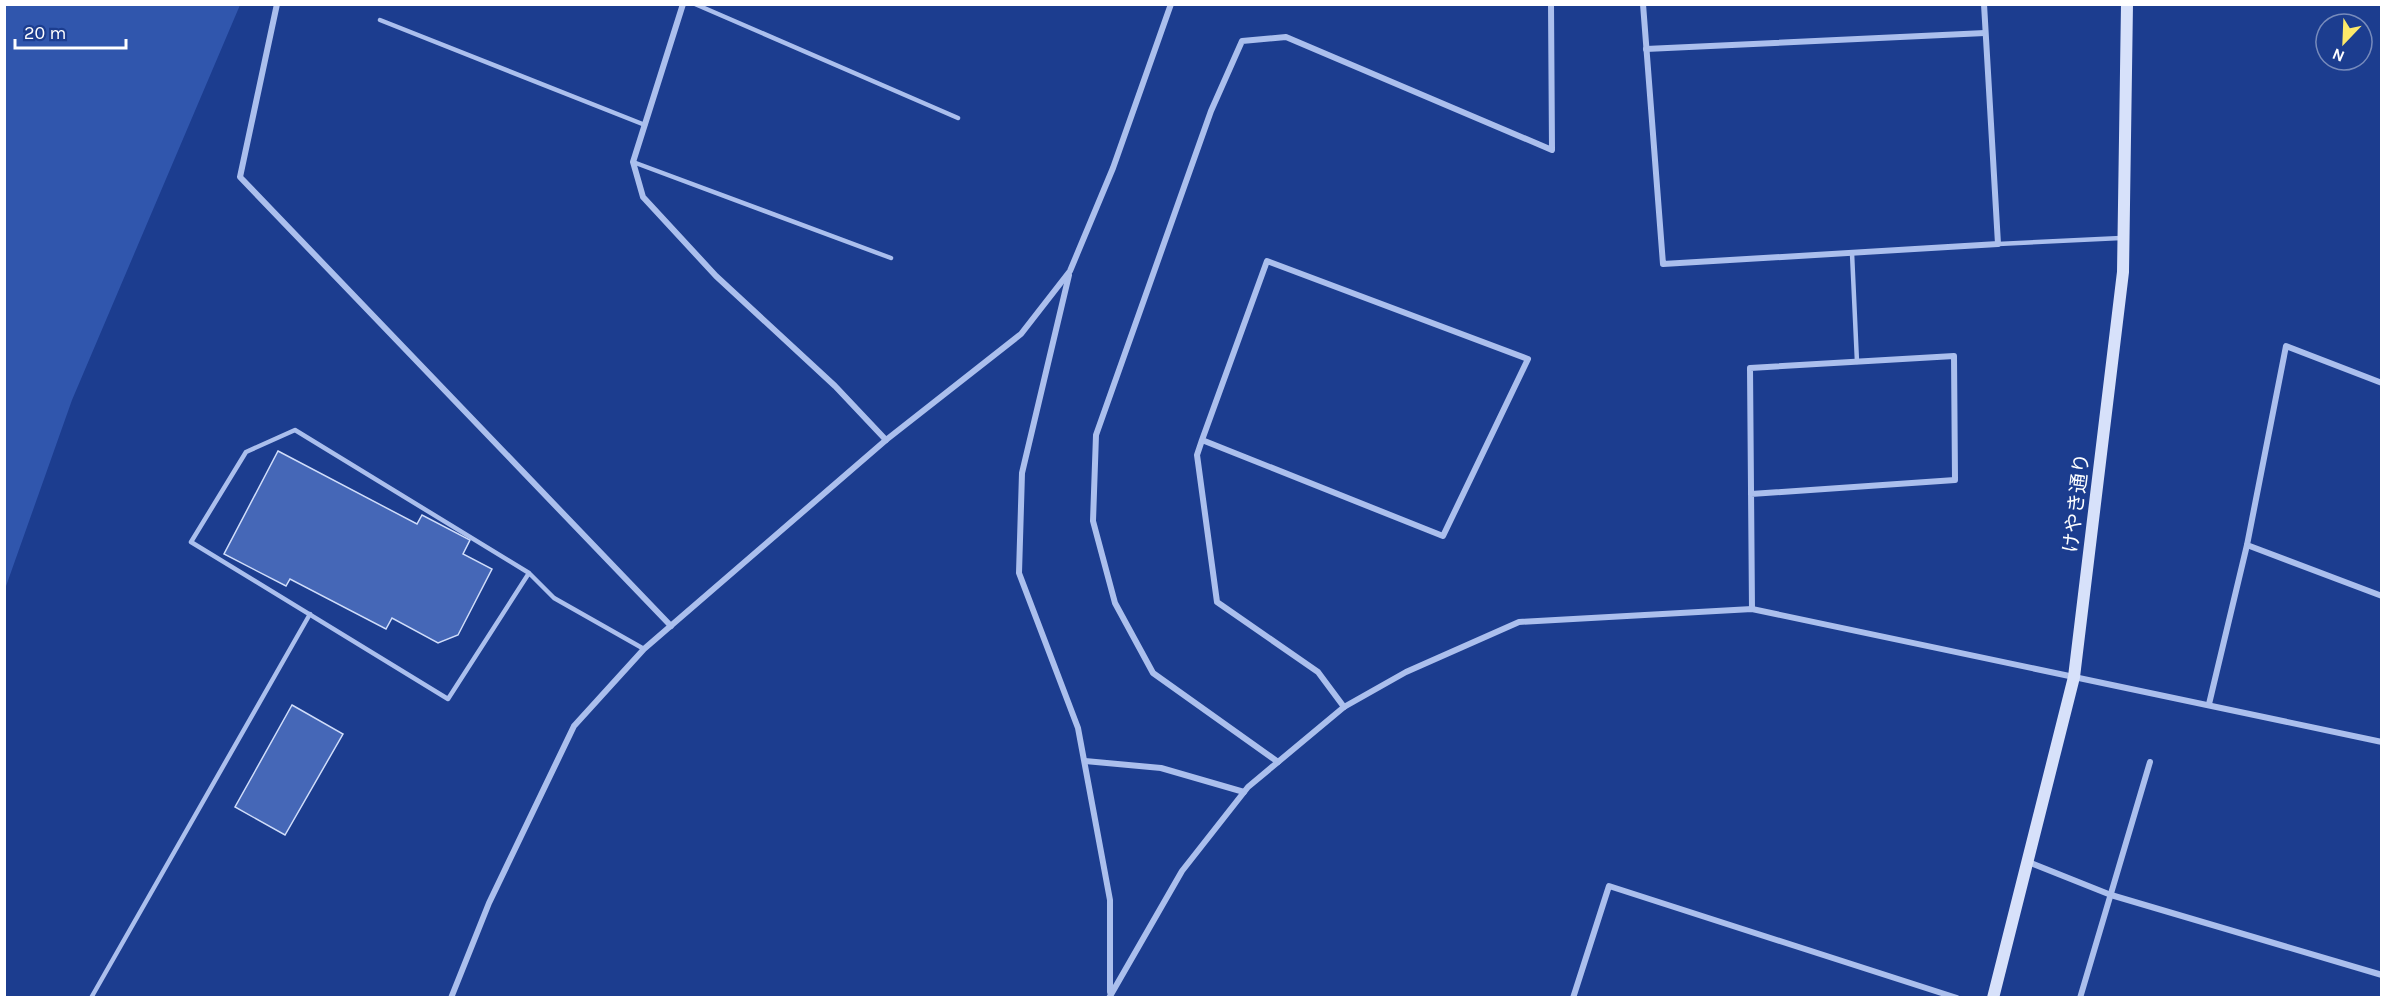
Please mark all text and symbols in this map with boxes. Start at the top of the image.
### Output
scale bar [15,12,126,50]
north arrow [2314,12,2374,72]
text: 20 m [24,22,66,44]
text: N [2329,44,2347,66]
street label: けやき通り [2059,452,2094,554]

